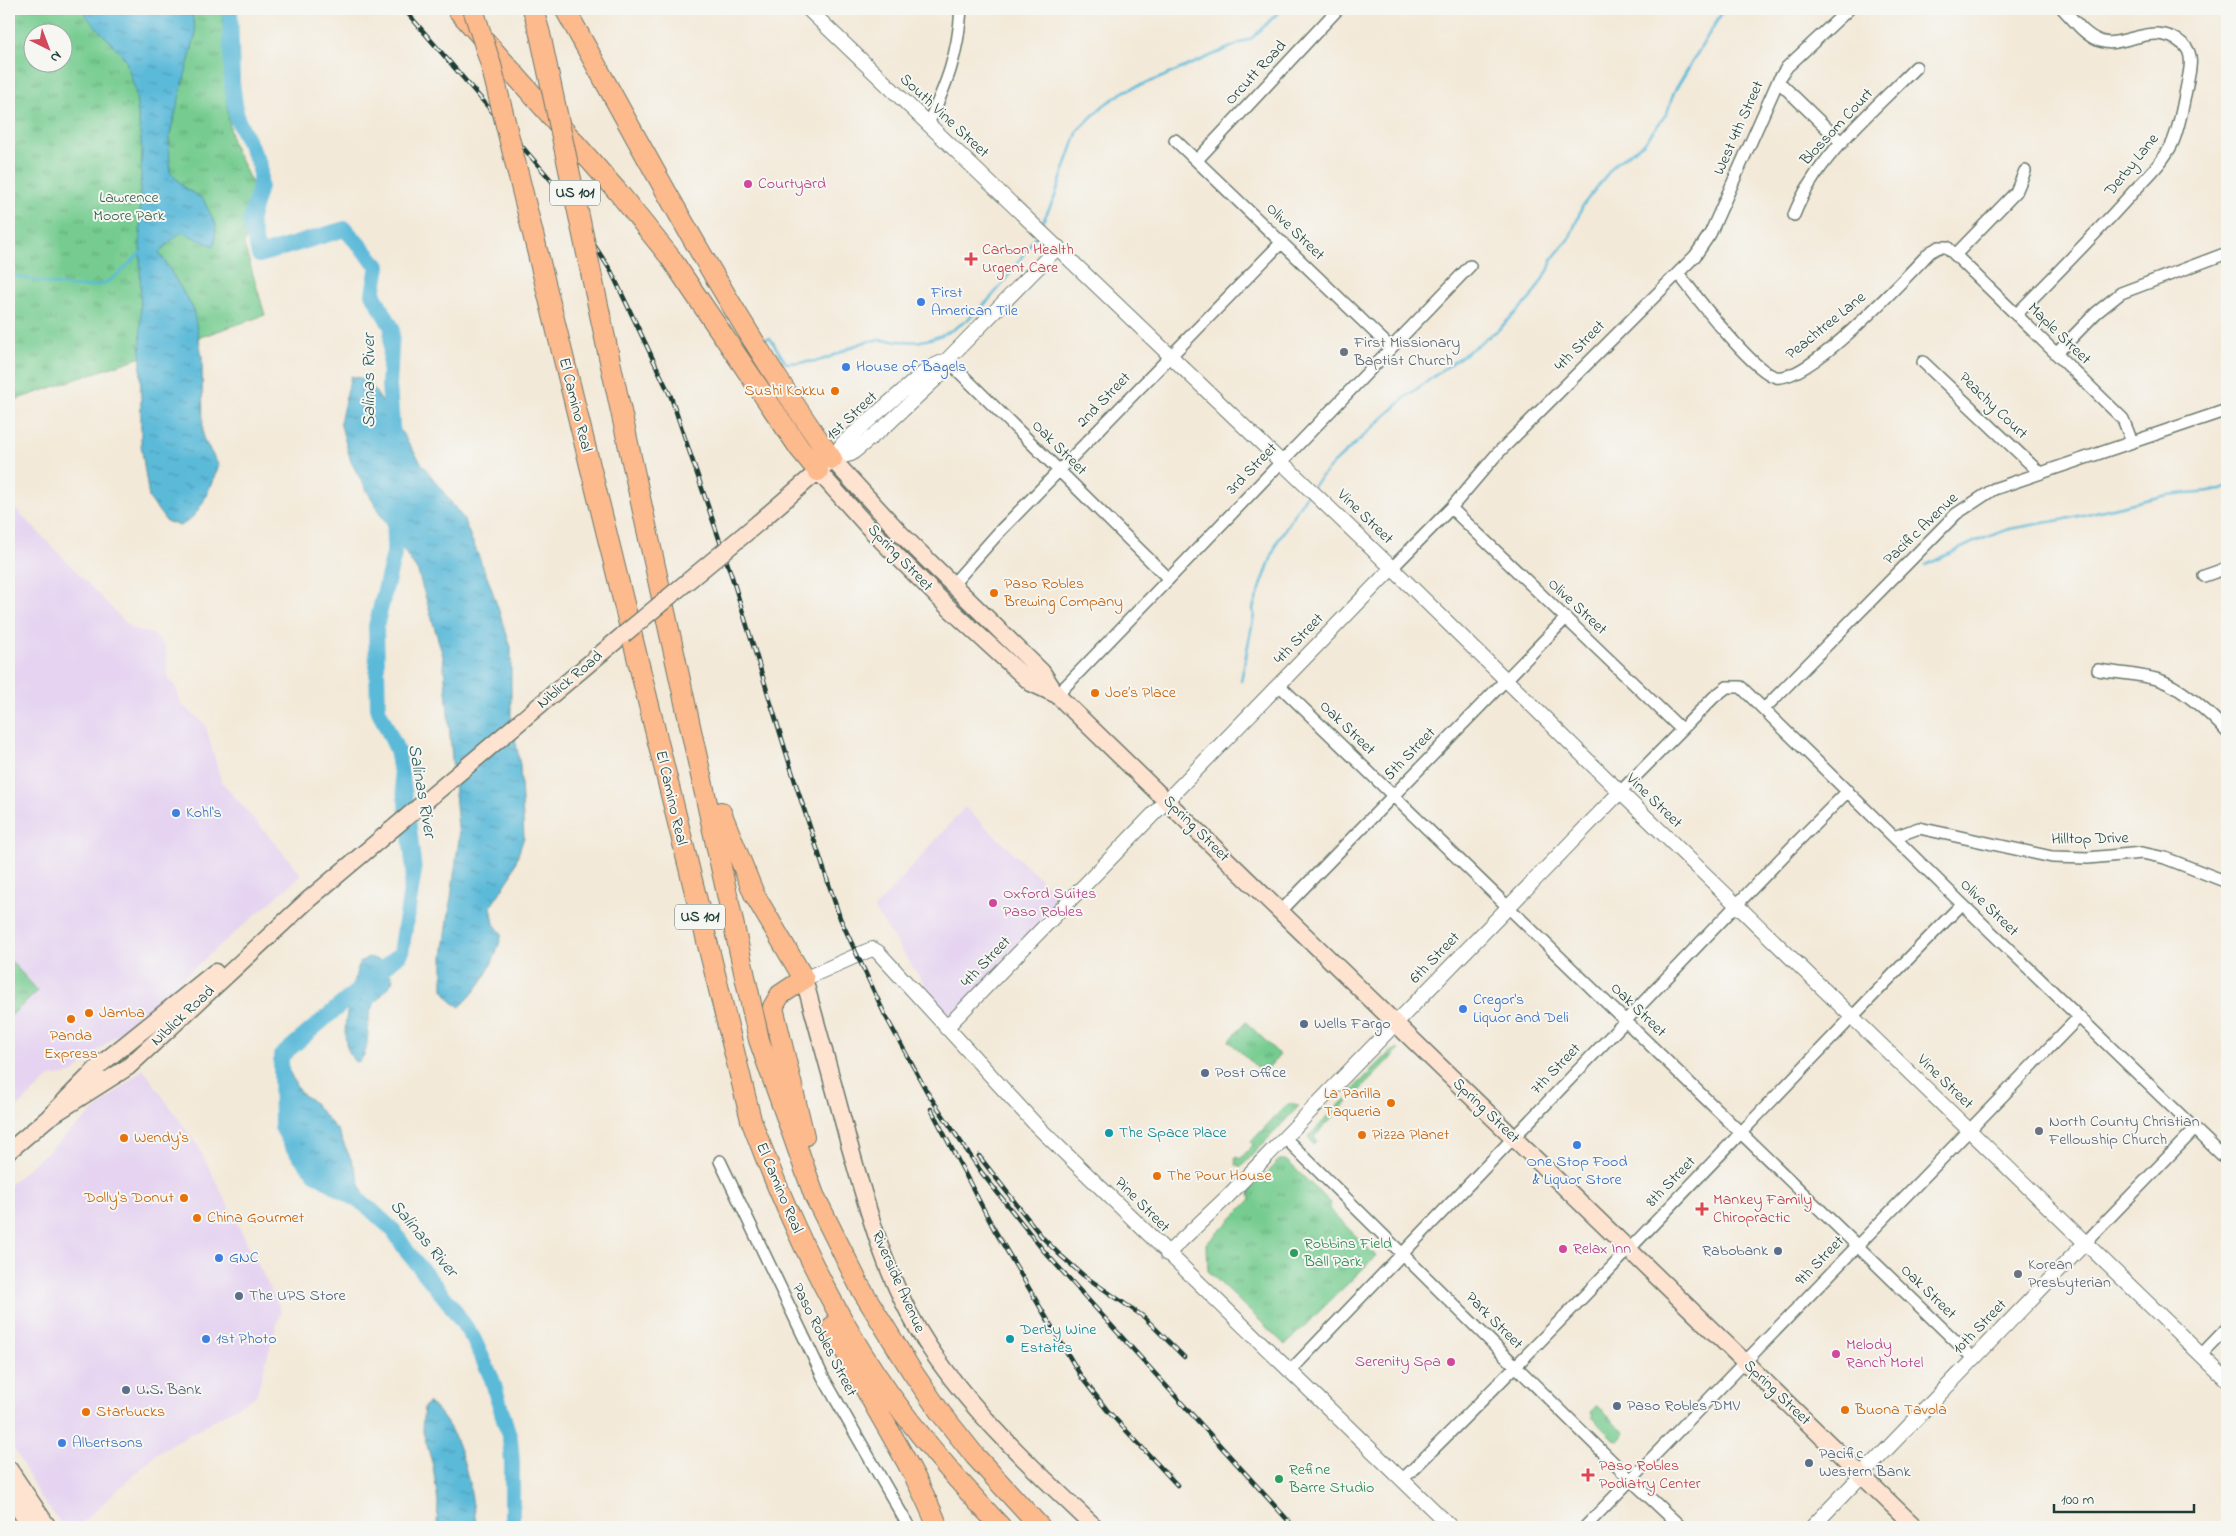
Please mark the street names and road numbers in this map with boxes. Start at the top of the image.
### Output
street label: Orcutt Road [1220,35,1292,111]
street label: South Vine Street [894,68,995,165]
street label: West 4th Street [1708,76,1771,179]
street label: Blossom Court [1794,82,1880,172]
street label: Derby Lane [2098,128,2165,202]
road number: US 101 [550,180,600,206]
street label: Olive Street [1260,198,1330,267]
street label: Peachtree Lane [1781,286,1872,366]
street label: Maple Street [2022,297,2097,371]
street label: 4th Street [1549,314,1612,377]
street label: El Camino Real [552,355,598,455]
street label: 2nd Street [1071,366,1137,433]
street label: Peachy Court [1953,367,2034,446]
street label: 1st Street [821,385,884,446]
street label: Oak Street [1026,415,1093,482]
street label: 3rd Street [1221,437,1284,501]
street label: Vine Street [1331,483,1399,551]
street label: Pacific Avenue [1878,486,1965,571]
street label: Spring Street [861,519,939,598]
street label: Olive Street [1542,573,1613,642]
street label: 4th Street [1268,607,1330,670]
street label: Niblick Road [532,645,608,715]
street label: Oak Street [1313,695,1381,762]
street label: 5th Street [1378,721,1442,786]
street label: El Camino Real [648,748,694,848]
street label: Vine Street [1620,767,1688,835]
street label: Spring Street [1157,790,1235,868]
street label: Hilltop Drive [2051,826,2130,852]
street label: Olive Street [1954,874,2024,943]
road number: US 101 [675,904,725,930]
street label: 6th Street [1404,926,1466,989]
street label: 4th Street [955,930,1017,993]
street label: Oak Street [1604,977,1672,1044]
street label: Niblick Road [146,980,220,1052]
street label: 7th Street [1525,1037,1587,1100]
street label: Vine Street [1911,1048,1979,1116]
street label: Spring Street [1447,1072,1526,1150]
street label: El Camino Real [749,1139,809,1237]
street label: 8th Street [1640,1150,1702,1213]
street label: Pine Street [1109,1172,1176,1239]
street label: Riverside Avenue [865,1227,932,1338]
street label: 9th Street [1790,1230,1851,1292]
street label: Oak Street [1894,1259,1962,1326]
street label: Paso Robles Street [785,1279,863,1401]
street label: Park Street [1460,1287,1529,1356]
street label: 10th Street [1947,1293,2013,1360]
street label: Spring Street [1738,1354,1817,1432]

